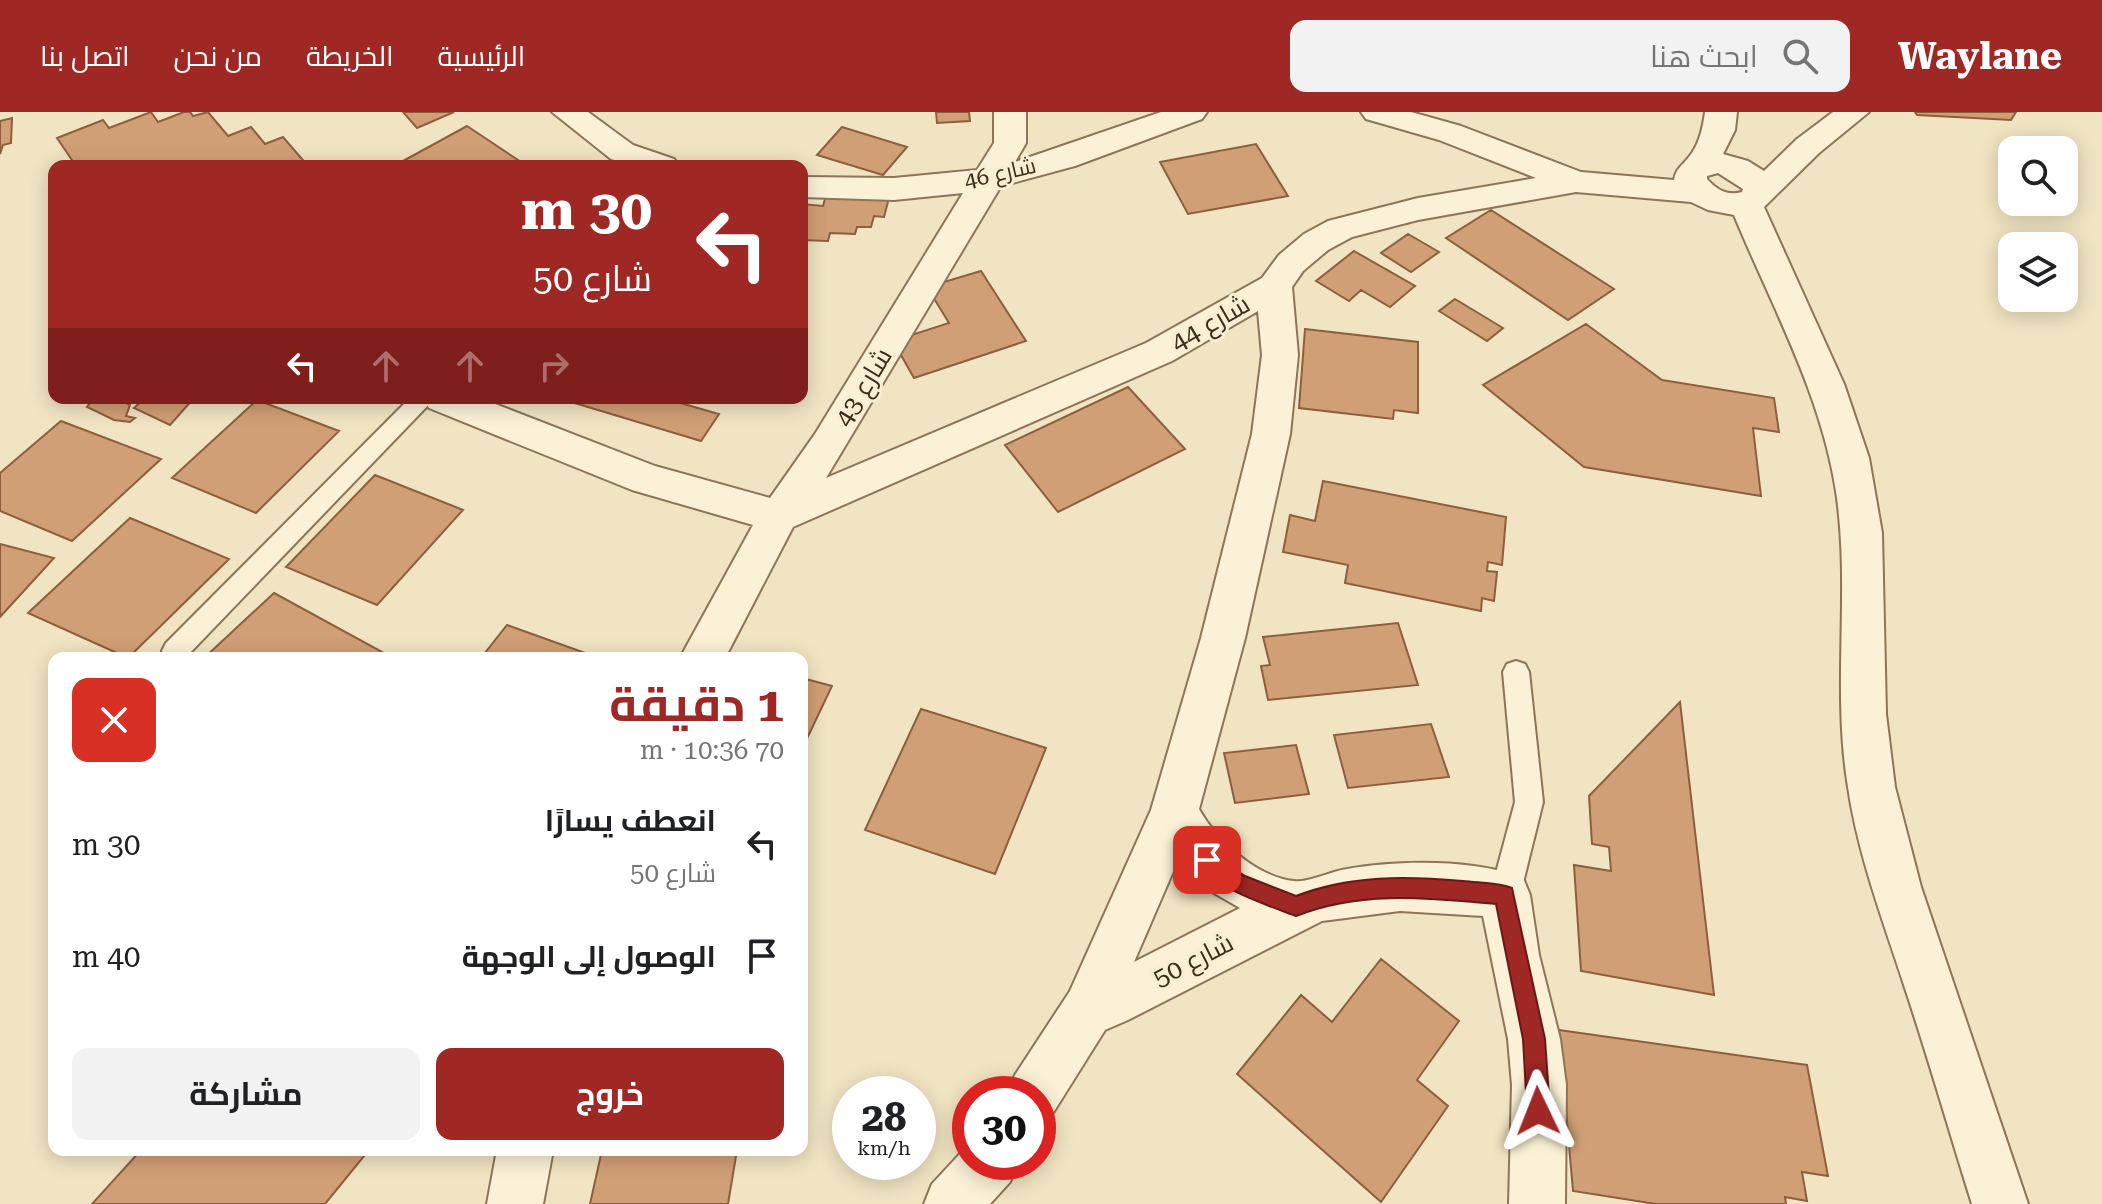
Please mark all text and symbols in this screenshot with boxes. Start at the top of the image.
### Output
search box [1290,20,1850,92]
icon: search [1778,34,1822,78]
text: Waylane [1898,34,2062,78]
text: ابحث هنا [1650,39,1758,74]
text: اتصل بنا [40,40,130,73]
text: من نحن [174,40,262,73]
text: الخريطة [306,40,394,73]
text: الرئيسية [438,40,525,73]
map controls [1998,136,2078,312]
button: search [1998,136,2078,216]
street label: شارع 46 [962,153,1039,195]
text: 30 m [521,177,652,243]
icon: left [680,192,784,296]
button: layers [1998,232,2078,312]
text: شارع 50 [533,258,652,300]
street label: شارع 44 [1165,288,1256,359]
street label: شارع 43 [828,342,900,433]
icon: left [280,344,324,388]
icon: ahead [364,344,408,388]
icon: ahead [448,344,492,388]
icon: right [532,344,576,388]
text: 1 دقيقة [609,677,784,733]
button: close [72,678,156,762]
text: 70 m · 10:36 [640,735,784,765]
text: انعطف يسارًا [545,803,716,838]
icon: left [740,822,784,866]
pin [1173,826,1241,894]
text: 30 m [72,827,141,862]
icon: arrive [1185,838,1229,882]
text: شارع 50 [630,858,716,888]
street label: شارع 50 [1148,927,1239,995]
icon: arrive [740,934,784,978]
text: 40 m [72,939,141,974]
text: الوصول إلى الوجهة [462,939,716,974]
button: مشاركة [72,1048,420,1140]
button: خروج [436,1048,784,1140]
position arrow [1496,1069,1580,1153]
speed limit sign: 30 [952,1076,1056,1180]
text: 28 [862,1094,906,1141]
text: km/h [857,1136,911,1160]

